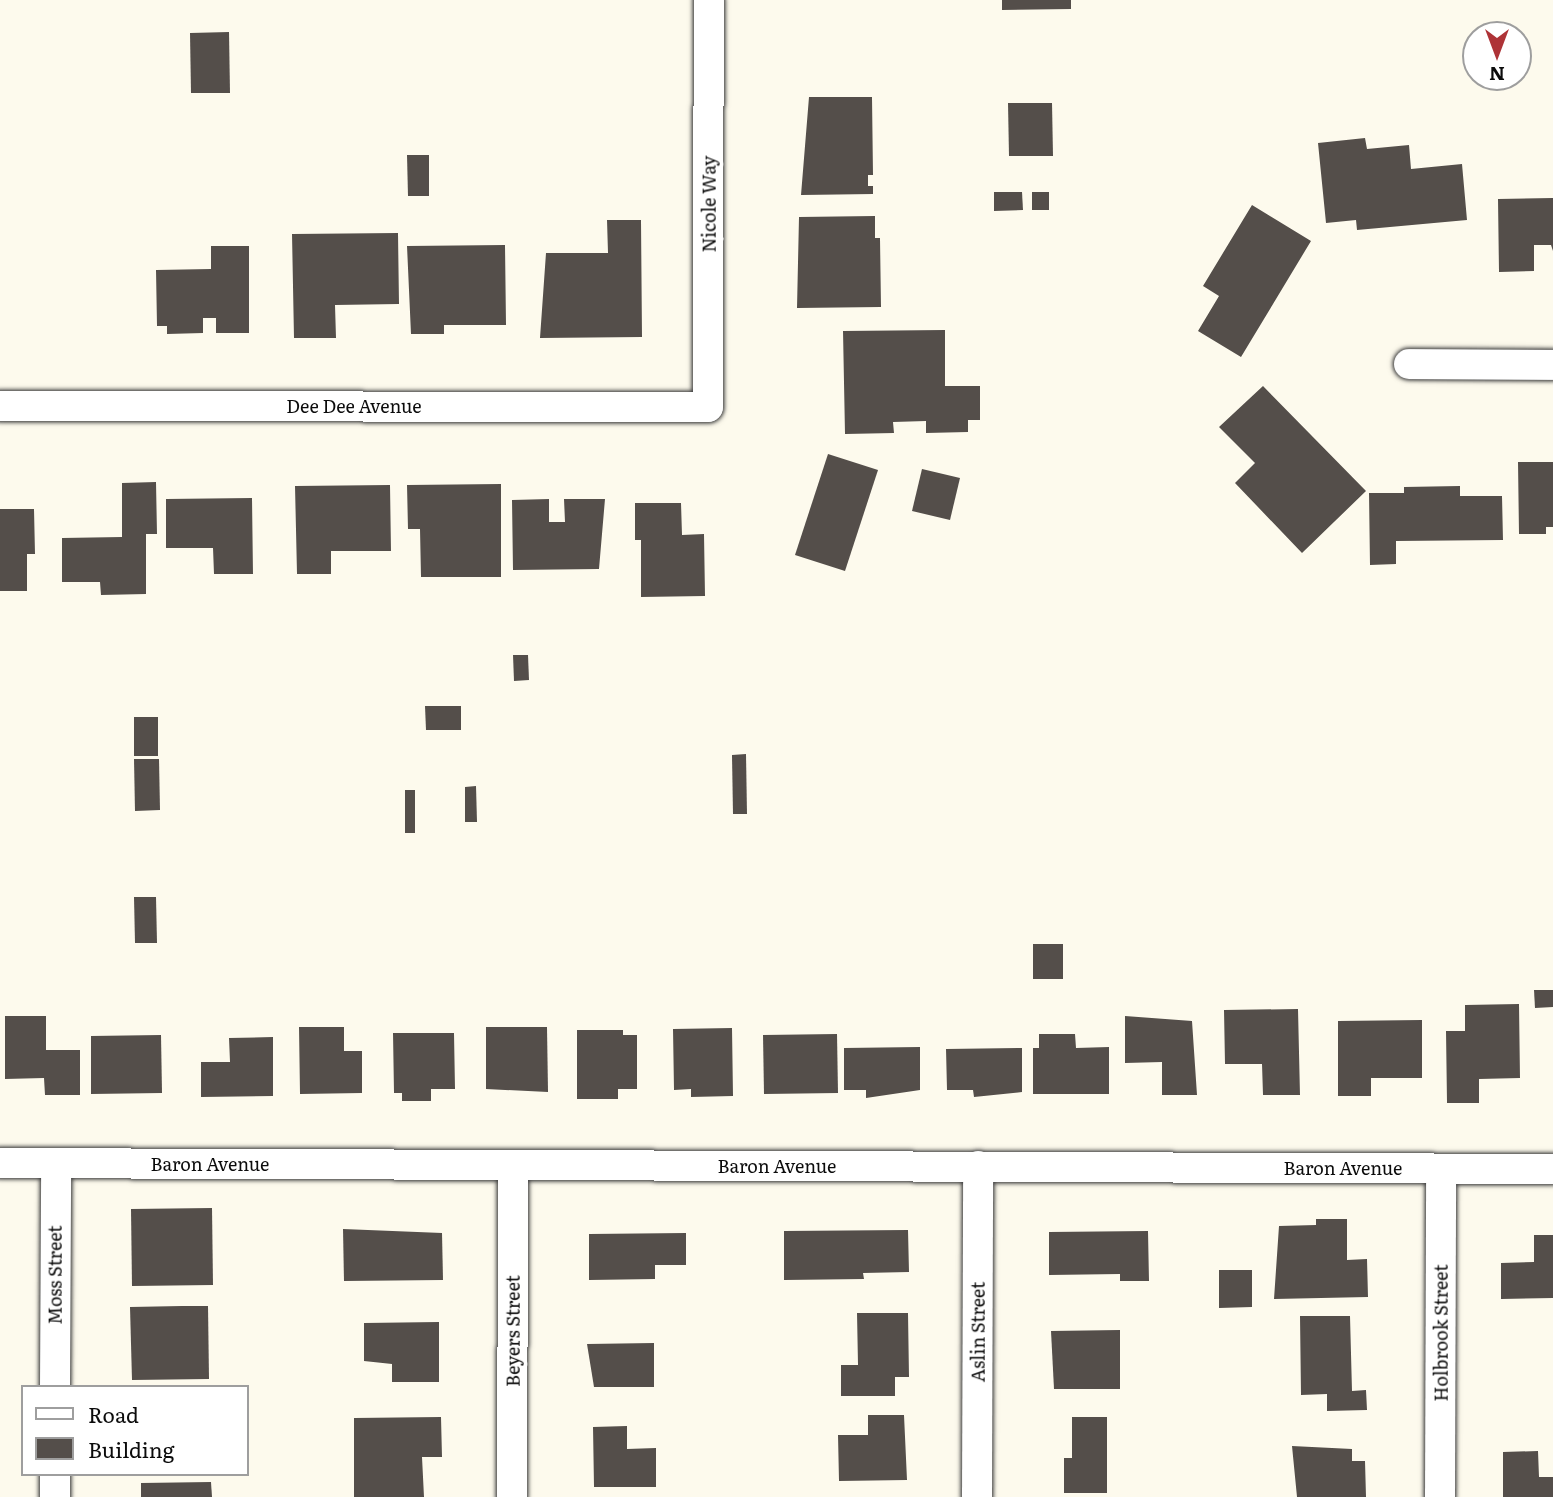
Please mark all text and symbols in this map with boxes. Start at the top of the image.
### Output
north arrow [1462,21,1532,91]
text: N [1489,61,1505,89]
street label: Nicole Way [698,156,720,252]
street label: Dee Dee Avenue [286,395,422,417]
street label: Baron Avenue [151,1153,269,1175]
street label: Baron Avenue [718,1155,836,1177]
street label: Baron Avenue [1284,1157,1402,1179]
street label: Moss Street [44,1225,66,1325]
street label: Holbrook Street [1430,1264,1452,1402]
street label: Beyers Street [502,1275,524,1387]
street label: Aslin Street [967,1282,989,1382]
legend [21,1385,248,1476]
text: Road [88,1398,139,1429]
text: Building [88,1433,174,1464]

